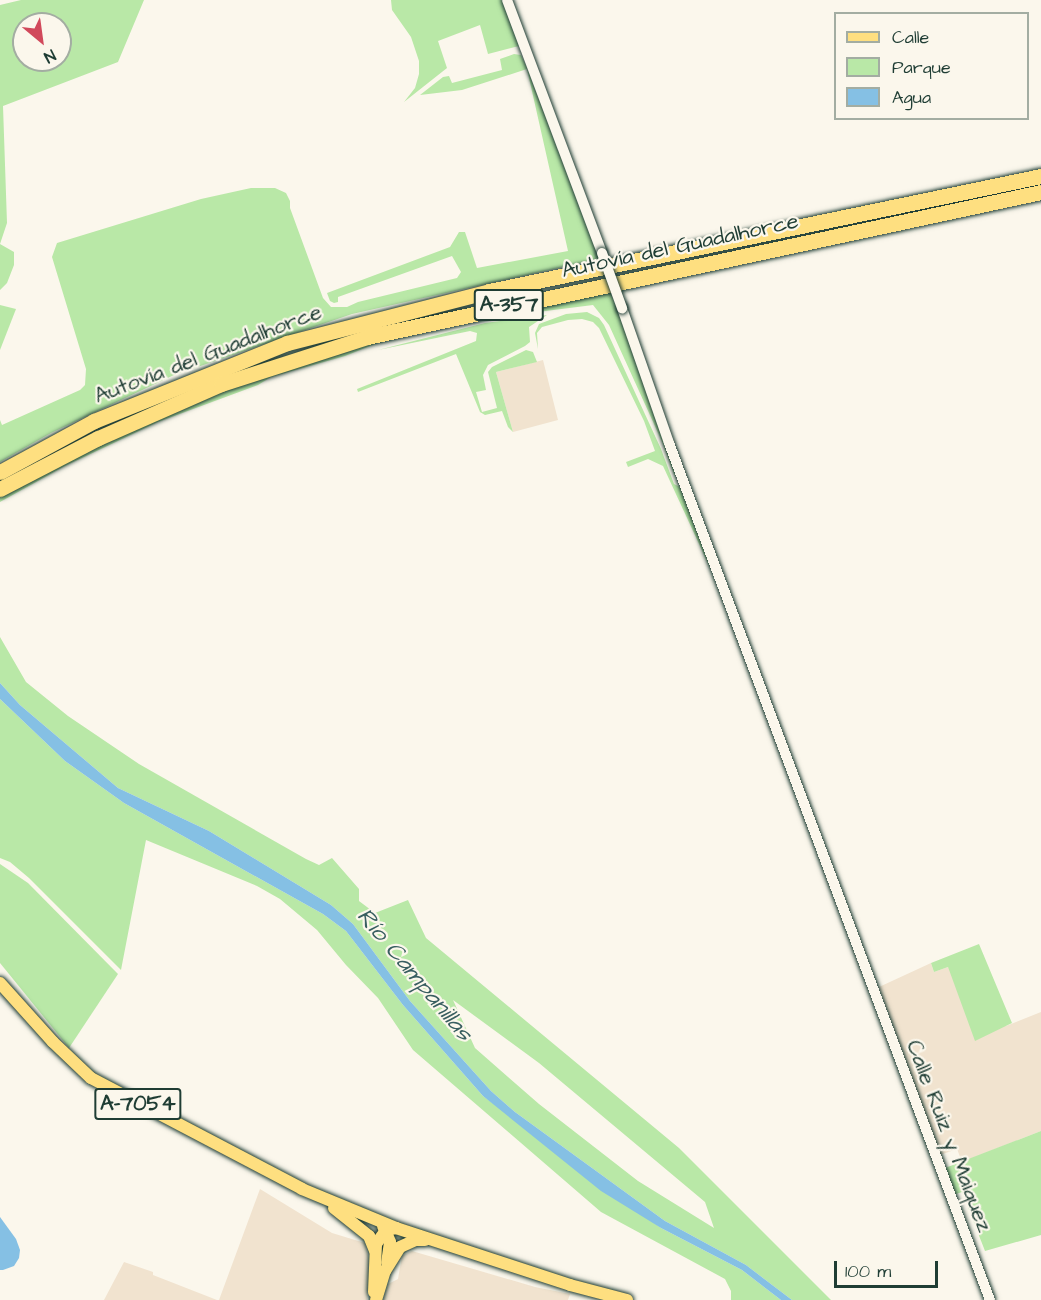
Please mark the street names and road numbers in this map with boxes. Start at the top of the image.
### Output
street label: Autovía del Guadalhorce [559,208,801,284]
road number: A-357 [473,287,545,323]
street label: Autovía del Guadalhorce [91,298,325,410]
street label: Calle Ruiz y Maiquez [900,1036,998,1236]
road number: A-7054 [93,1086,183,1122]

